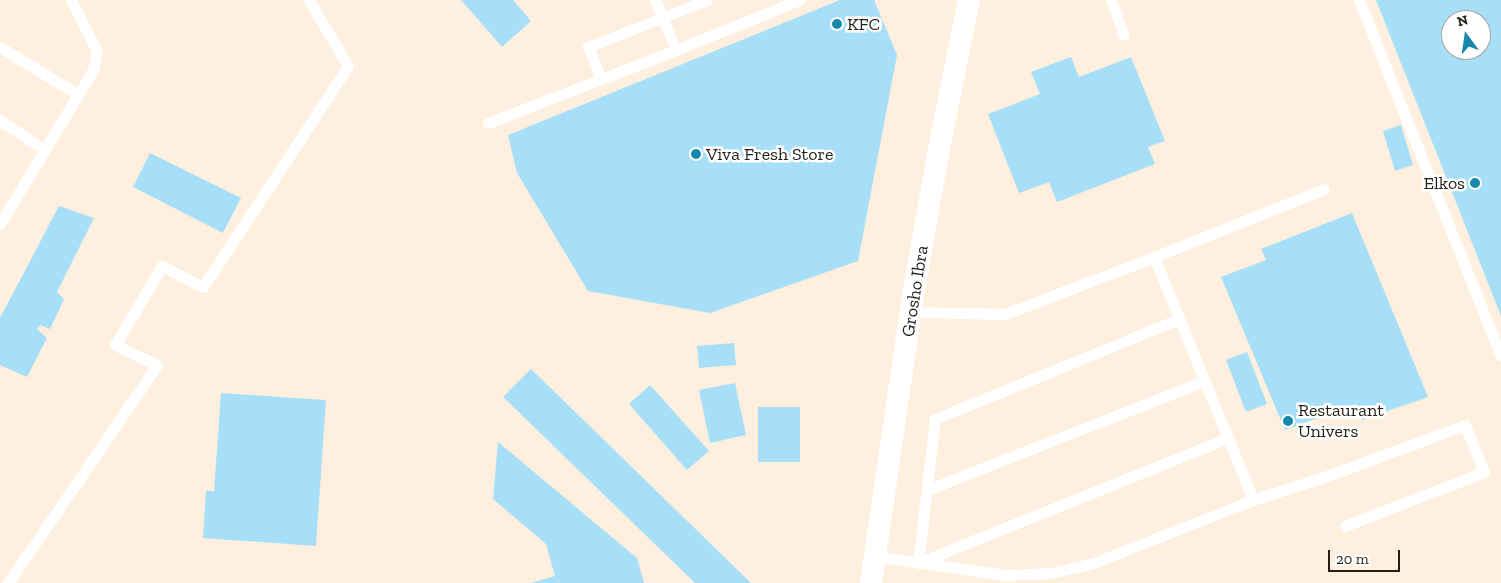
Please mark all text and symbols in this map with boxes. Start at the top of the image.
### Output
north arrow [1441,10,1491,60]
text: N [1455,11,1470,30]
place label: KFC [847,13,880,35]
marker: KFC [831,18,843,30]
place label: Viva Fresh Store [706,143,834,165]
marker: Viva Fresh Store [690,148,702,160]
place label: Elkos [1423,172,1465,194]
marker: Elkos [1469,177,1481,189]
street label: Grosho Ibra [897,244,933,338]
place label: Restaurant Univers [1298,400,1384,442]
marker: Restaurant Univers [1282,415,1294,427]
scale bar [1331,540,1404,572]
text: 20 m [1336,550,1369,568]

